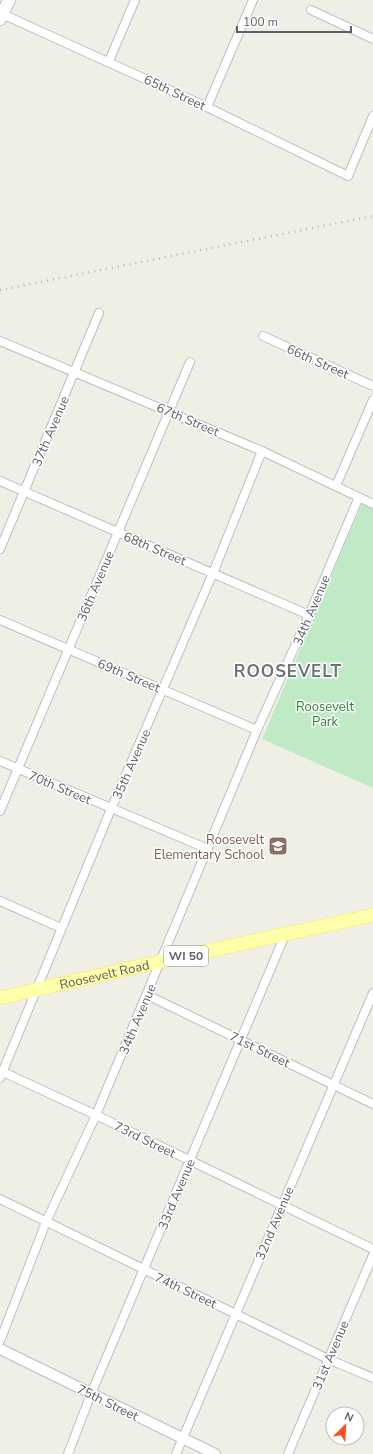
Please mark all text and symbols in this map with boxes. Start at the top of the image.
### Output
scale bar [237,8,351,34]
text: 100 m [243,14,278,30]
street label: 65th Street [141,71,209,115]
street label: 66th Street [284,340,352,384]
street label: 37th Avenue [28,393,74,469]
street label: 67th Street [154,399,222,441]
street label: 68th Street [121,528,189,570]
street label: 36th Avenue [73,548,119,624]
street label: 34th Avenue [289,572,335,648]
street label: 69th Street [95,655,163,697]
district label: ROOSEVELT [234,660,342,683]
park label: Roosevelt Park [296,698,354,731]
street label: 35th Avenue [108,726,155,802]
street label: 70th Street [26,767,94,809]
place label: Roosevelt Elementary School [154,831,264,864]
school or university icon: Roosevelt Elementary School [267,835,289,857]
road number: WI 50 [164,946,208,966]
street label: Roosevelt Road [58,956,151,994]
street label: 34th Avenue [115,981,161,1057]
street label: 71st Street [226,1028,293,1072]
street label: 73rd Street [111,1117,179,1163]
street label: 33rd Avenue [154,1156,200,1233]
street label: 32nd Avenue [251,1184,299,1263]
street label: 74th Street [152,1269,220,1313]
street label: 31st Avenue [308,1318,354,1393]
street label: 75th Street [74,1380,142,1426]
north arrow [325,1406,365,1446]
text: N [342,1409,356,1426]

